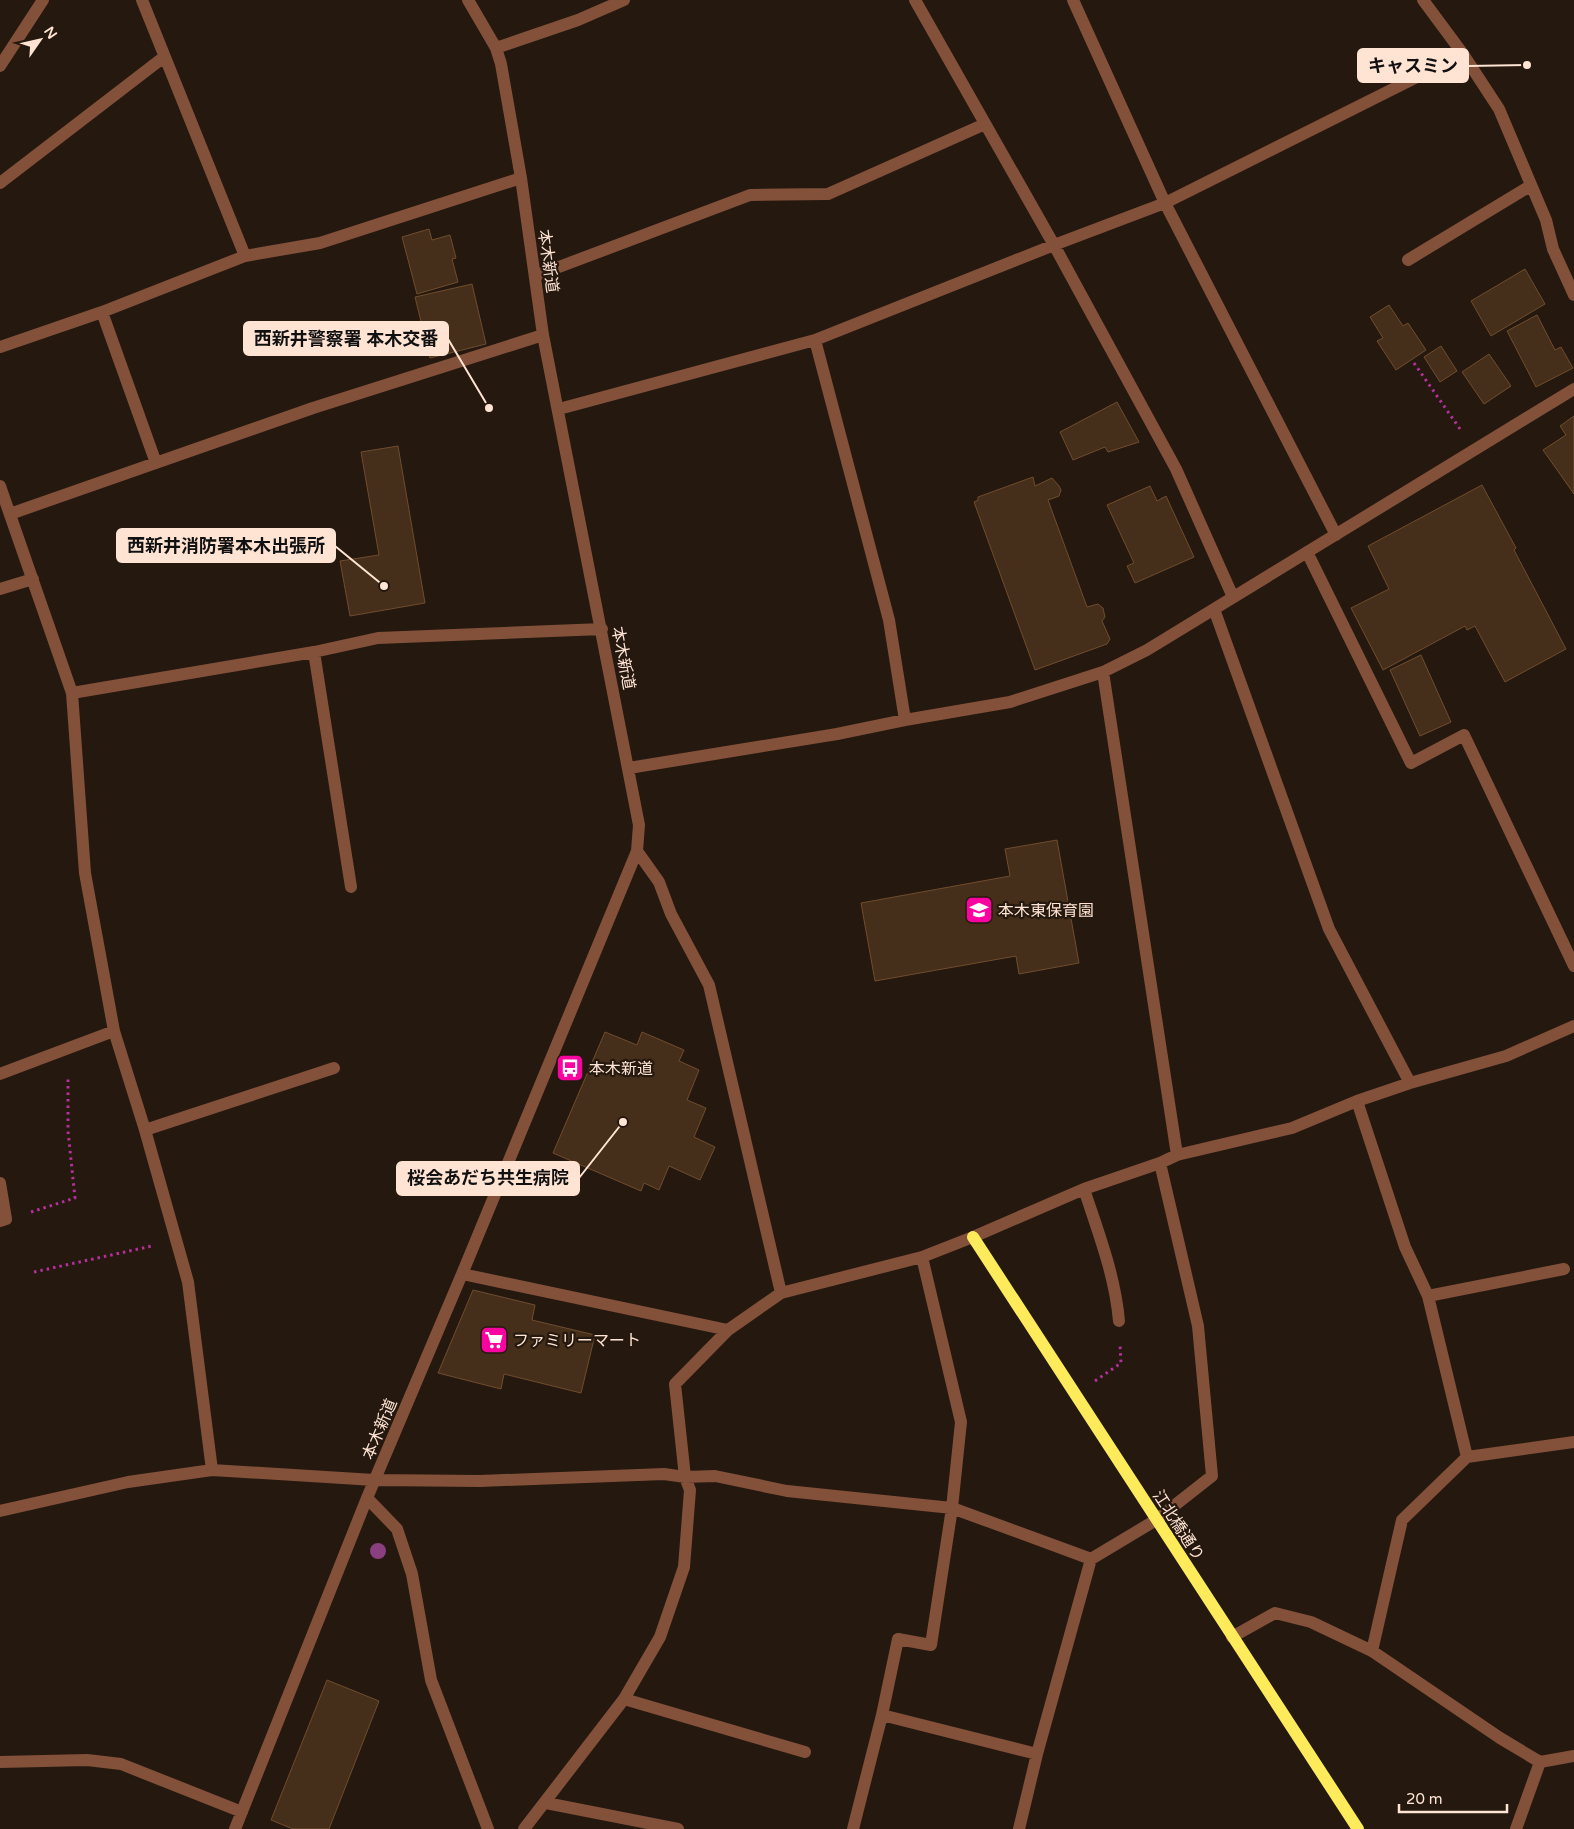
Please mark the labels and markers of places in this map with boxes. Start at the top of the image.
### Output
callout: キャスミン [1358,49,1468,82]
callout: 西新井警察署 本木交番 [244,322,448,355]
callout: 西新井消防署本木出張所 [117,529,335,562]
school or university icon: 本木東保育園 [964,895,994,925]
place label: 本木東保育園 [998,901,1094,921]
bus stop icon: 本木新道 [555,1053,585,1083]
place label: 本木新道 [589,1059,653,1079]
callout: 桜会あだち共生病院 [397,1162,579,1195]
supermarket icon: ファミリーマート [479,1325,509,1355]
place label: ファミリーマート [513,1331,641,1351]

